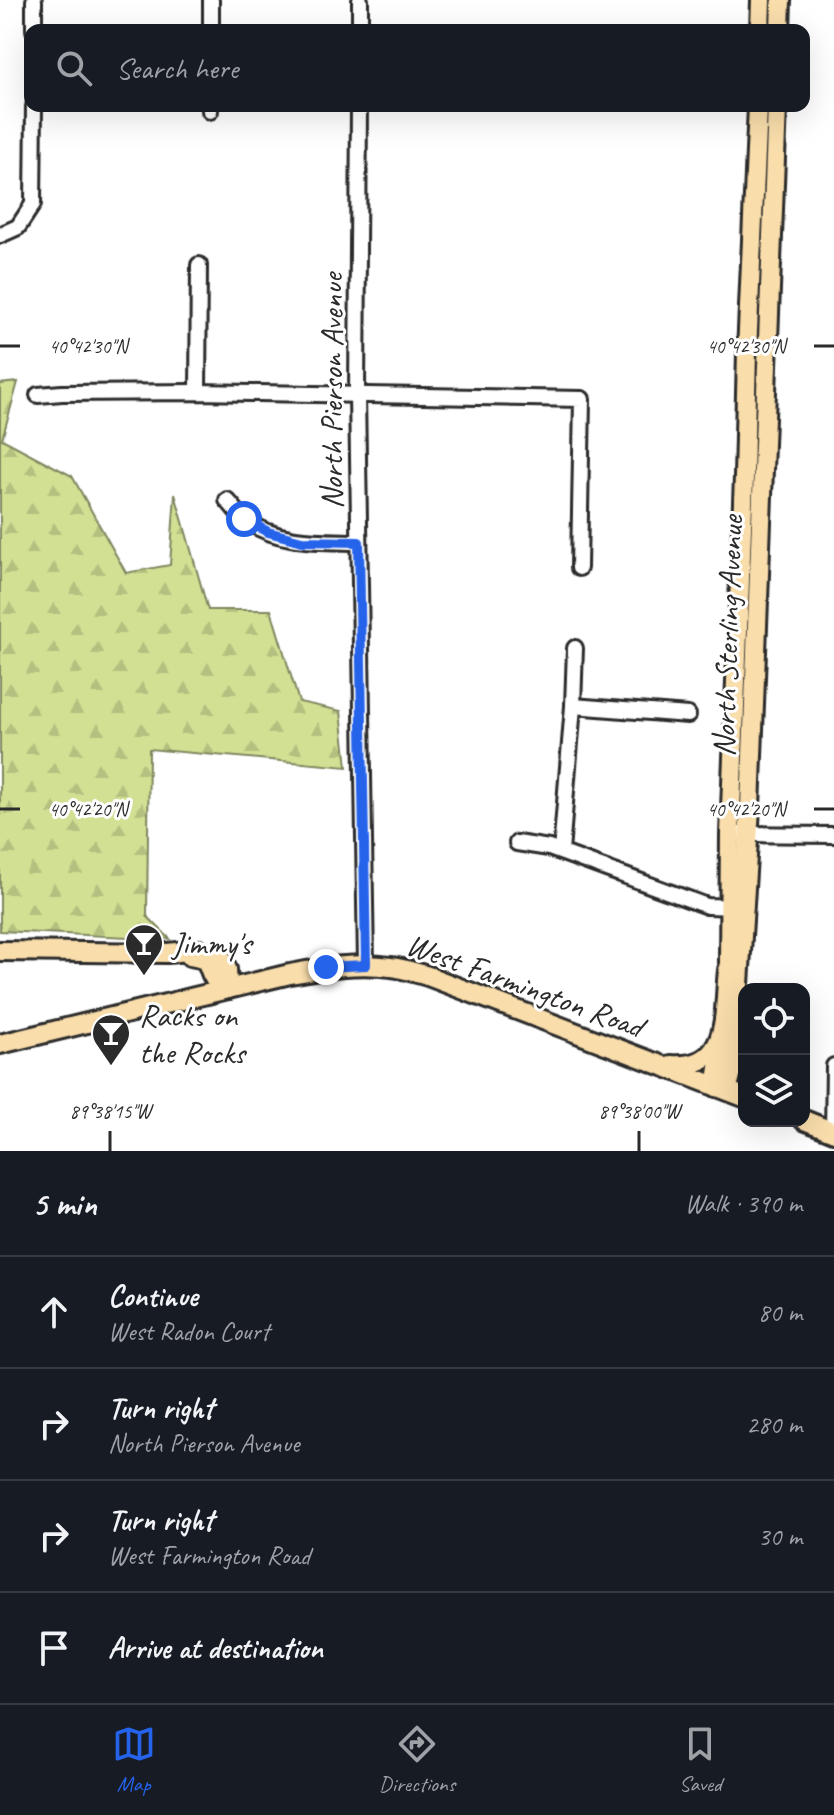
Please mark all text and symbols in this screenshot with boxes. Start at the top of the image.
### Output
search box [24,24,810,112]
icon: search [52,46,96,90]
text: Search here [116,49,238,87]
street label: North Pierson Avenue [311,271,352,509]
text: 40°42'30"N [49,334,130,359]
text: 40°42'30"N [707,334,788,359]
route start [226,501,262,537]
street label: North Sterling Avenue [703,512,752,757]
text: 40°42'20"N [49,797,130,822]
text: 40°42'20"N [707,797,788,822]
bar icon: Jimmy's [123,922,165,977]
place label: Jimmy's [170,923,254,964]
street label: West Farmington Road [401,924,653,1049]
route end [308,949,344,985]
map controls [738,983,810,1127]
button: locate [738,983,810,1055]
place label: Racks on the Rocks [139,995,247,1073]
bar icon: Racks on the Rocks [90,1012,132,1067]
button: layers [738,1055,810,1127]
text: 89°38'15"W [69,1099,154,1124]
text: 89°38'00"W [598,1099,683,1124]
text: 5 min [32,1182,97,1225]
text: Walk · 390 m [685,1187,802,1220]
text: Continue [108,1277,198,1315]
icon: ahead [32,1290,76,1334]
text: 80 m [758,1296,802,1329]
text: West Radon Court [108,1315,269,1348]
text: Turn right [108,1389,213,1427]
icon: right [32,1402,76,1446]
text: 280 m [746,1408,802,1441]
text: North Pierson Avenue [108,1427,300,1460]
text: Turn right [108,1501,213,1539]
icon: right [32,1514,76,1558]
text: 30 m [758,1520,802,1553]
text: West Farmington Road [108,1539,310,1572]
icon: arrive [32,1626,76,1670]
text: Arrive at destination [108,1629,323,1667]
tab: Map [112,1722,156,1798]
tab: Directions [379,1722,455,1798]
tab: Saved [678,1722,722,1798]

